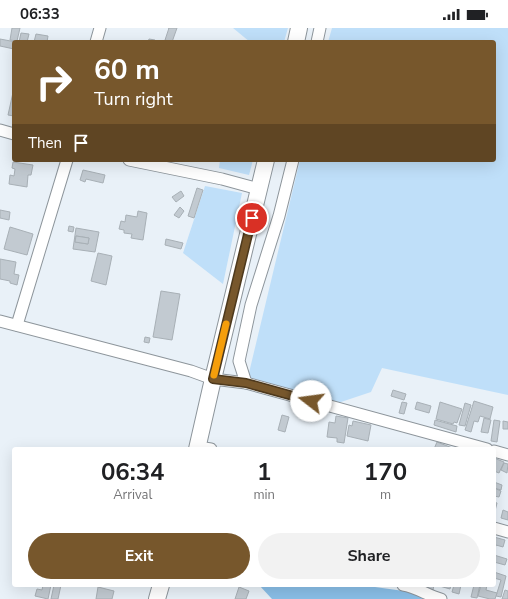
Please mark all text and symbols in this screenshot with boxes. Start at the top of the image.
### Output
text: 06:33 [20,4,60,24]
text: 60 m [94,51,160,89]
icon: right [28,56,80,108]
text: Turn right [94,87,173,111]
icon: arrive [70,132,92,154]
text: Then [28,133,62,153]
pin [235,201,269,235]
icon: arrive [241,207,263,229]
position arrow [290,380,332,422]
text: 06:34 [101,456,164,488]
text: 1 [257,456,271,488]
text: 170 [364,456,407,488]
text: Arrival [113,486,152,504]
text: min [253,486,275,504]
text: m [380,486,391,504]
button: Exit [28,533,250,579]
button: Share [258,533,480,579]

